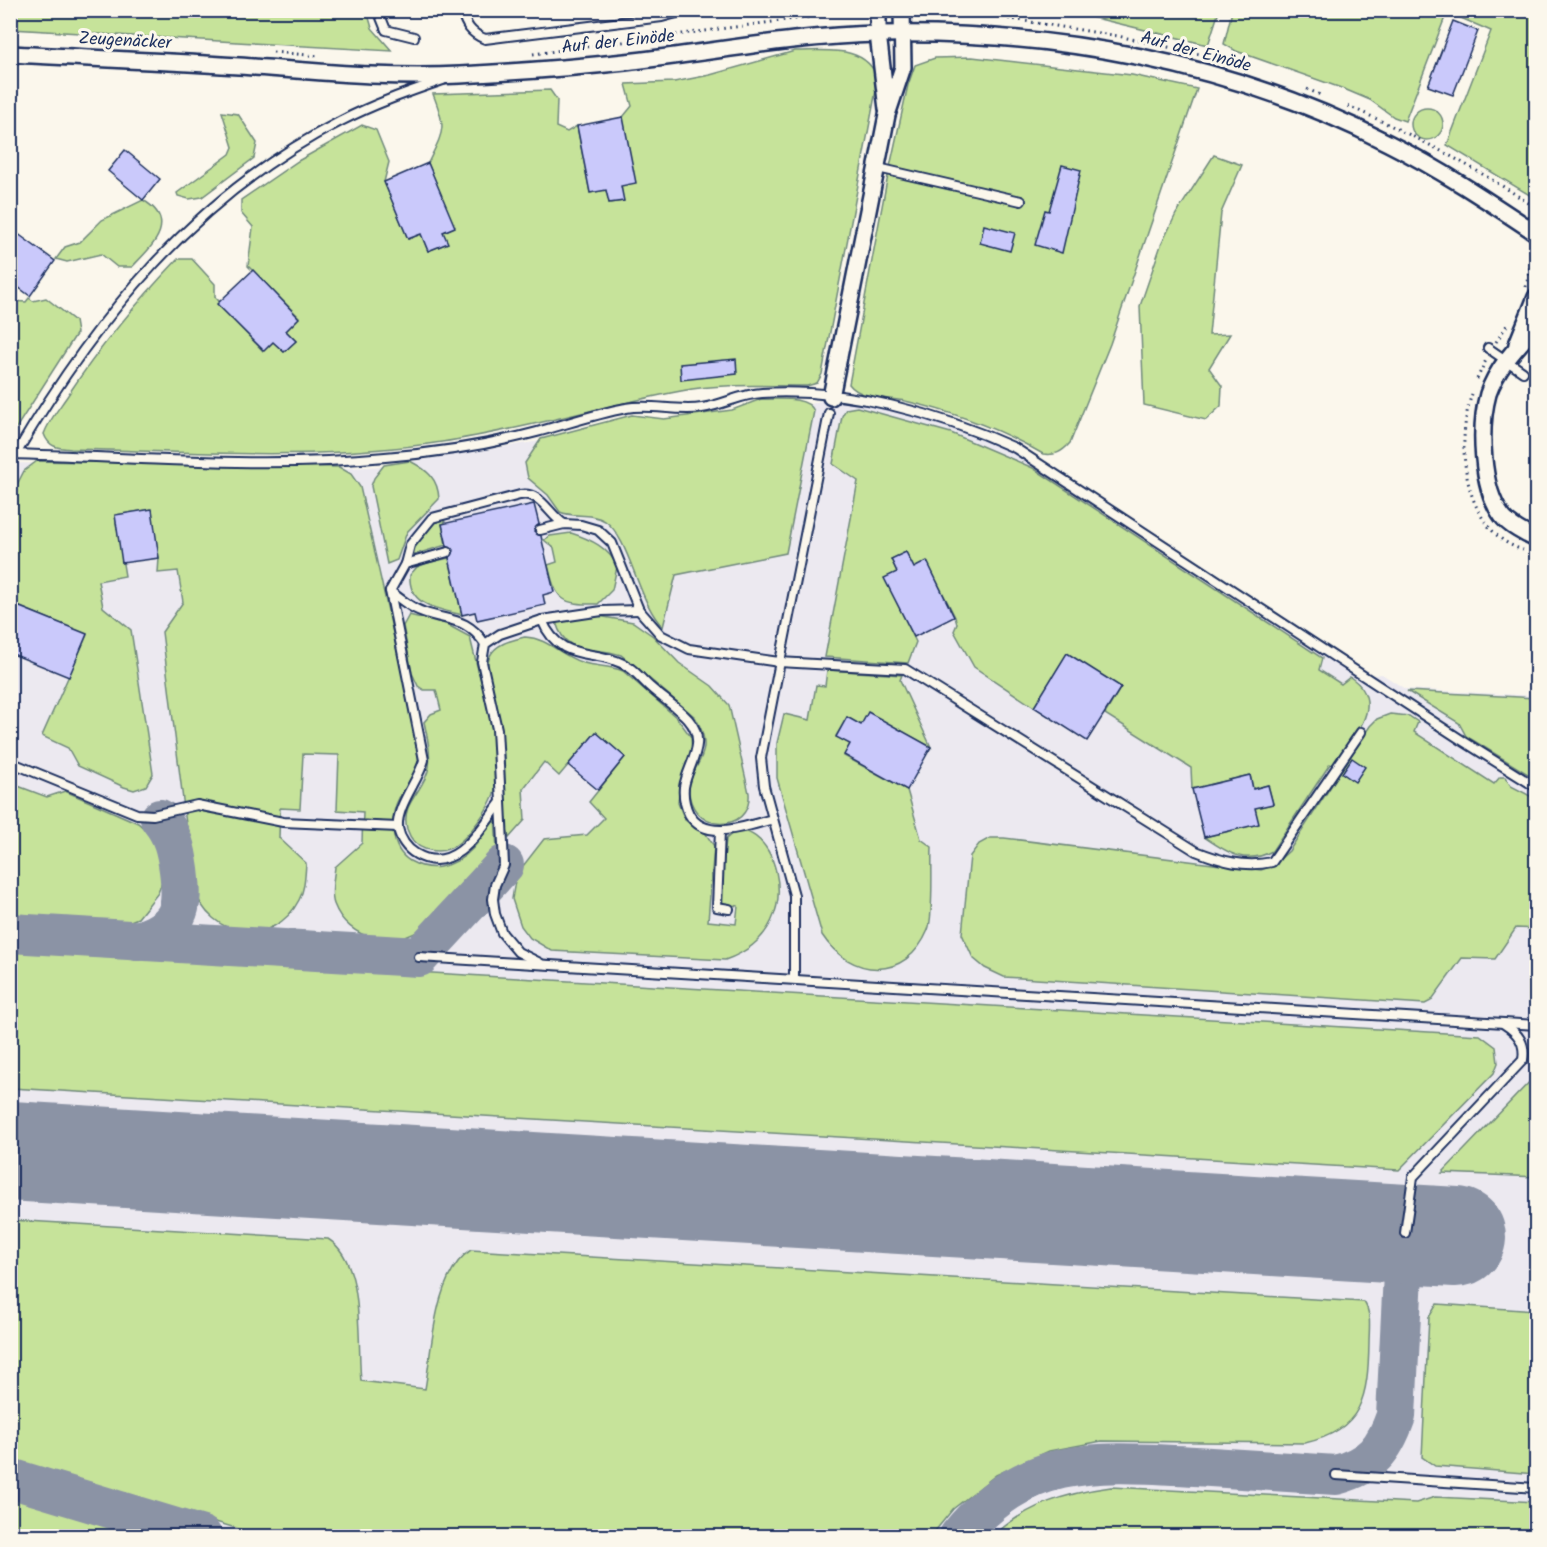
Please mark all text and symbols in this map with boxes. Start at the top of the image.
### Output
street label: Auf der Einöde [560,22,676,63]
street label: Auf der Einöde [1137,24,1254,81]
street label: Zeugenäcker [78,25,173,58]

